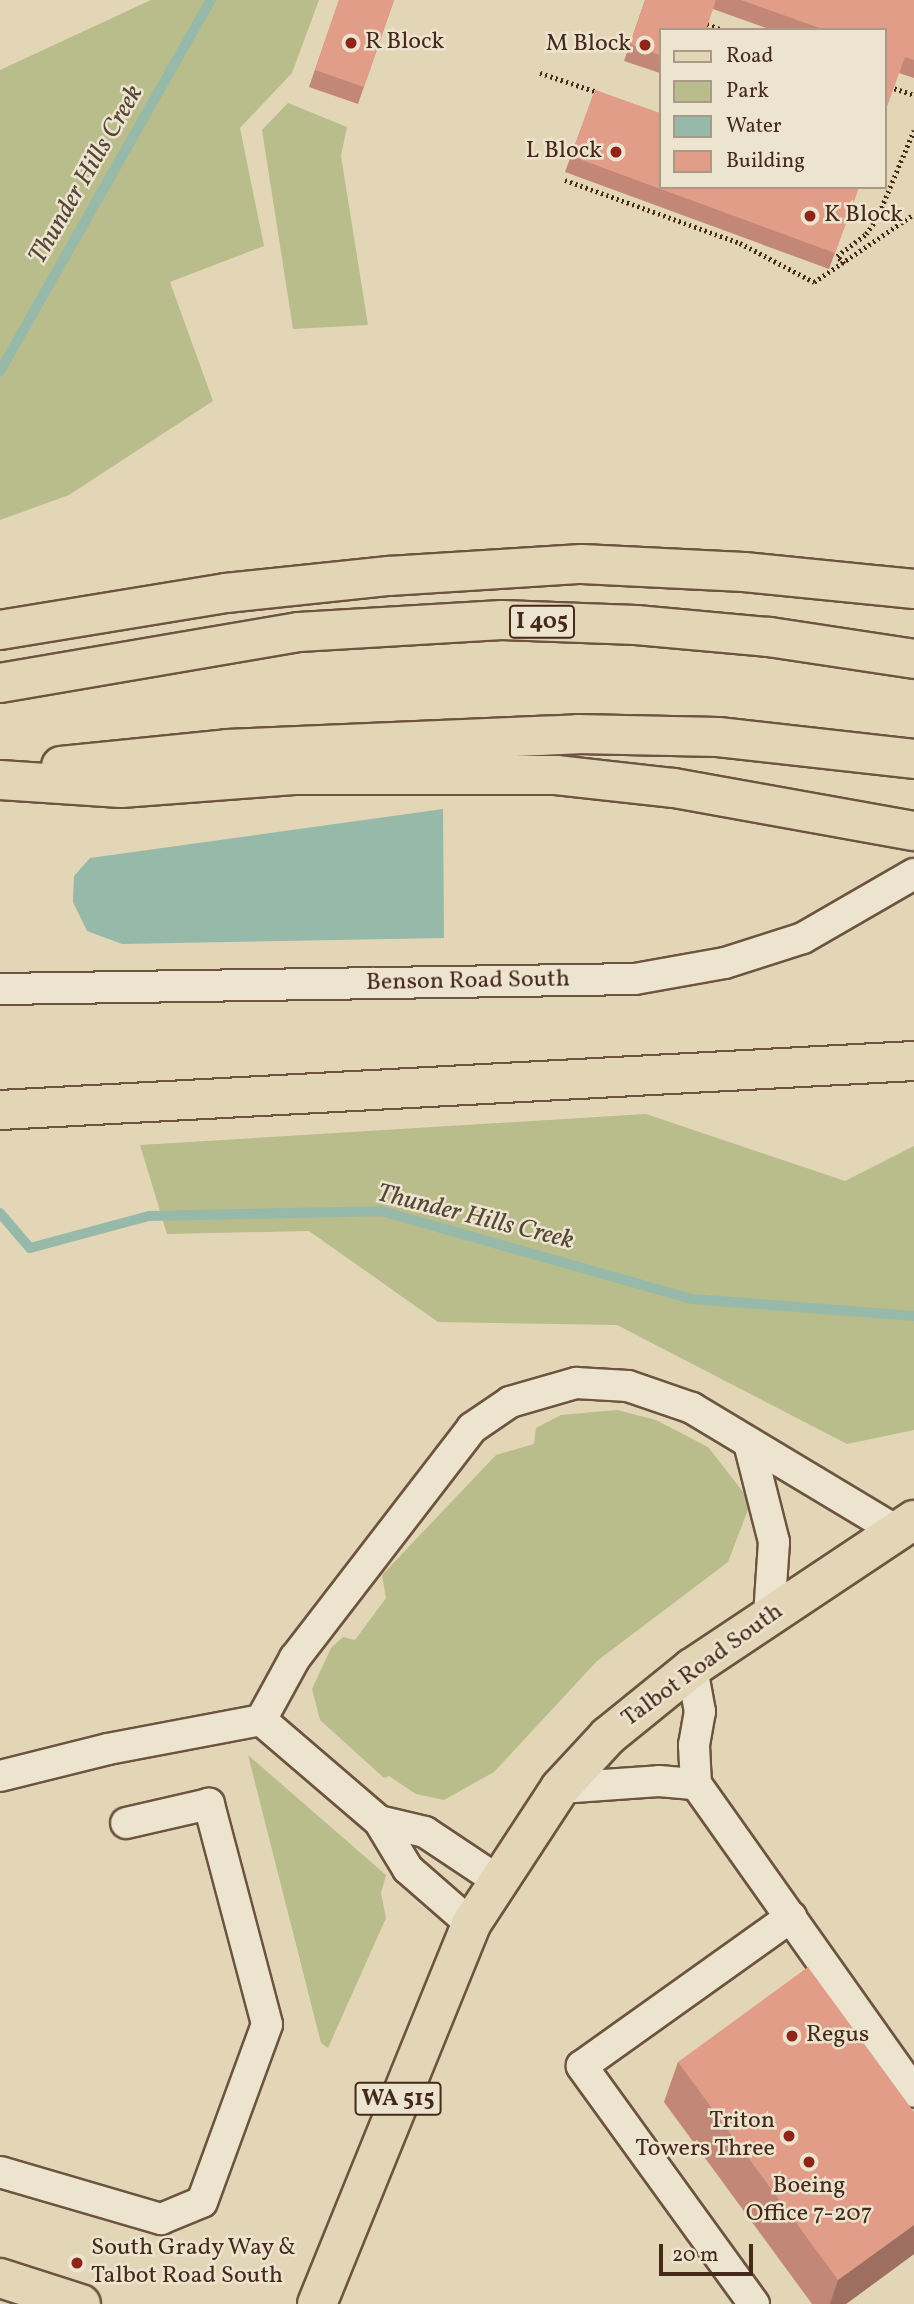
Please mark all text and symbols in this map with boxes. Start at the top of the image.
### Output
legend [659,28,886,189]
place label: R Block [365,29,444,57]
place label: M Block [546,31,631,59]
marker: R Block [343,35,359,51]
marker: M Block [637,37,653,53]
text: Road [726,42,773,71]
text: Park [726,77,769,106]
water label: Thunder Hills Creek [23,80,151,270]
text: Water [726,112,782,141]
place label: L Block [526,138,602,166]
marker: L Block [608,144,624,160]
text: Building [726,147,805,176]
place label: K Block [824,202,903,230]
marker: K Block [802,208,818,224]
road number: I 405 [509,602,575,642]
street label: Benson Road South [366,966,570,998]
water label: Thunder Hills Creek [373,1178,577,1258]
street label: Talbot Road South [617,1598,789,1734]
place label: Regus [806,2022,869,2050]
marker: Regus [784,2028,800,2044]
road number: WA 515 [354,2080,442,2118]
place label: Triton Towers Three [635,2108,775,2164]
marker: Triton Towers Three [781,2128,797,2144]
marker: Boeing Office 7-207 [801,2154,817,2170]
place label: Boeing Office 7-207 [746,2173,872,2229]
scale bar [662,2230,757,2274]
place label: South Grady Way & Talbot Road South [91,2235,298,2291]
text: 20 m [672,2241,718,2270]
marker: South Grady Way & Talbot Road South [69,2255,85,2271]

